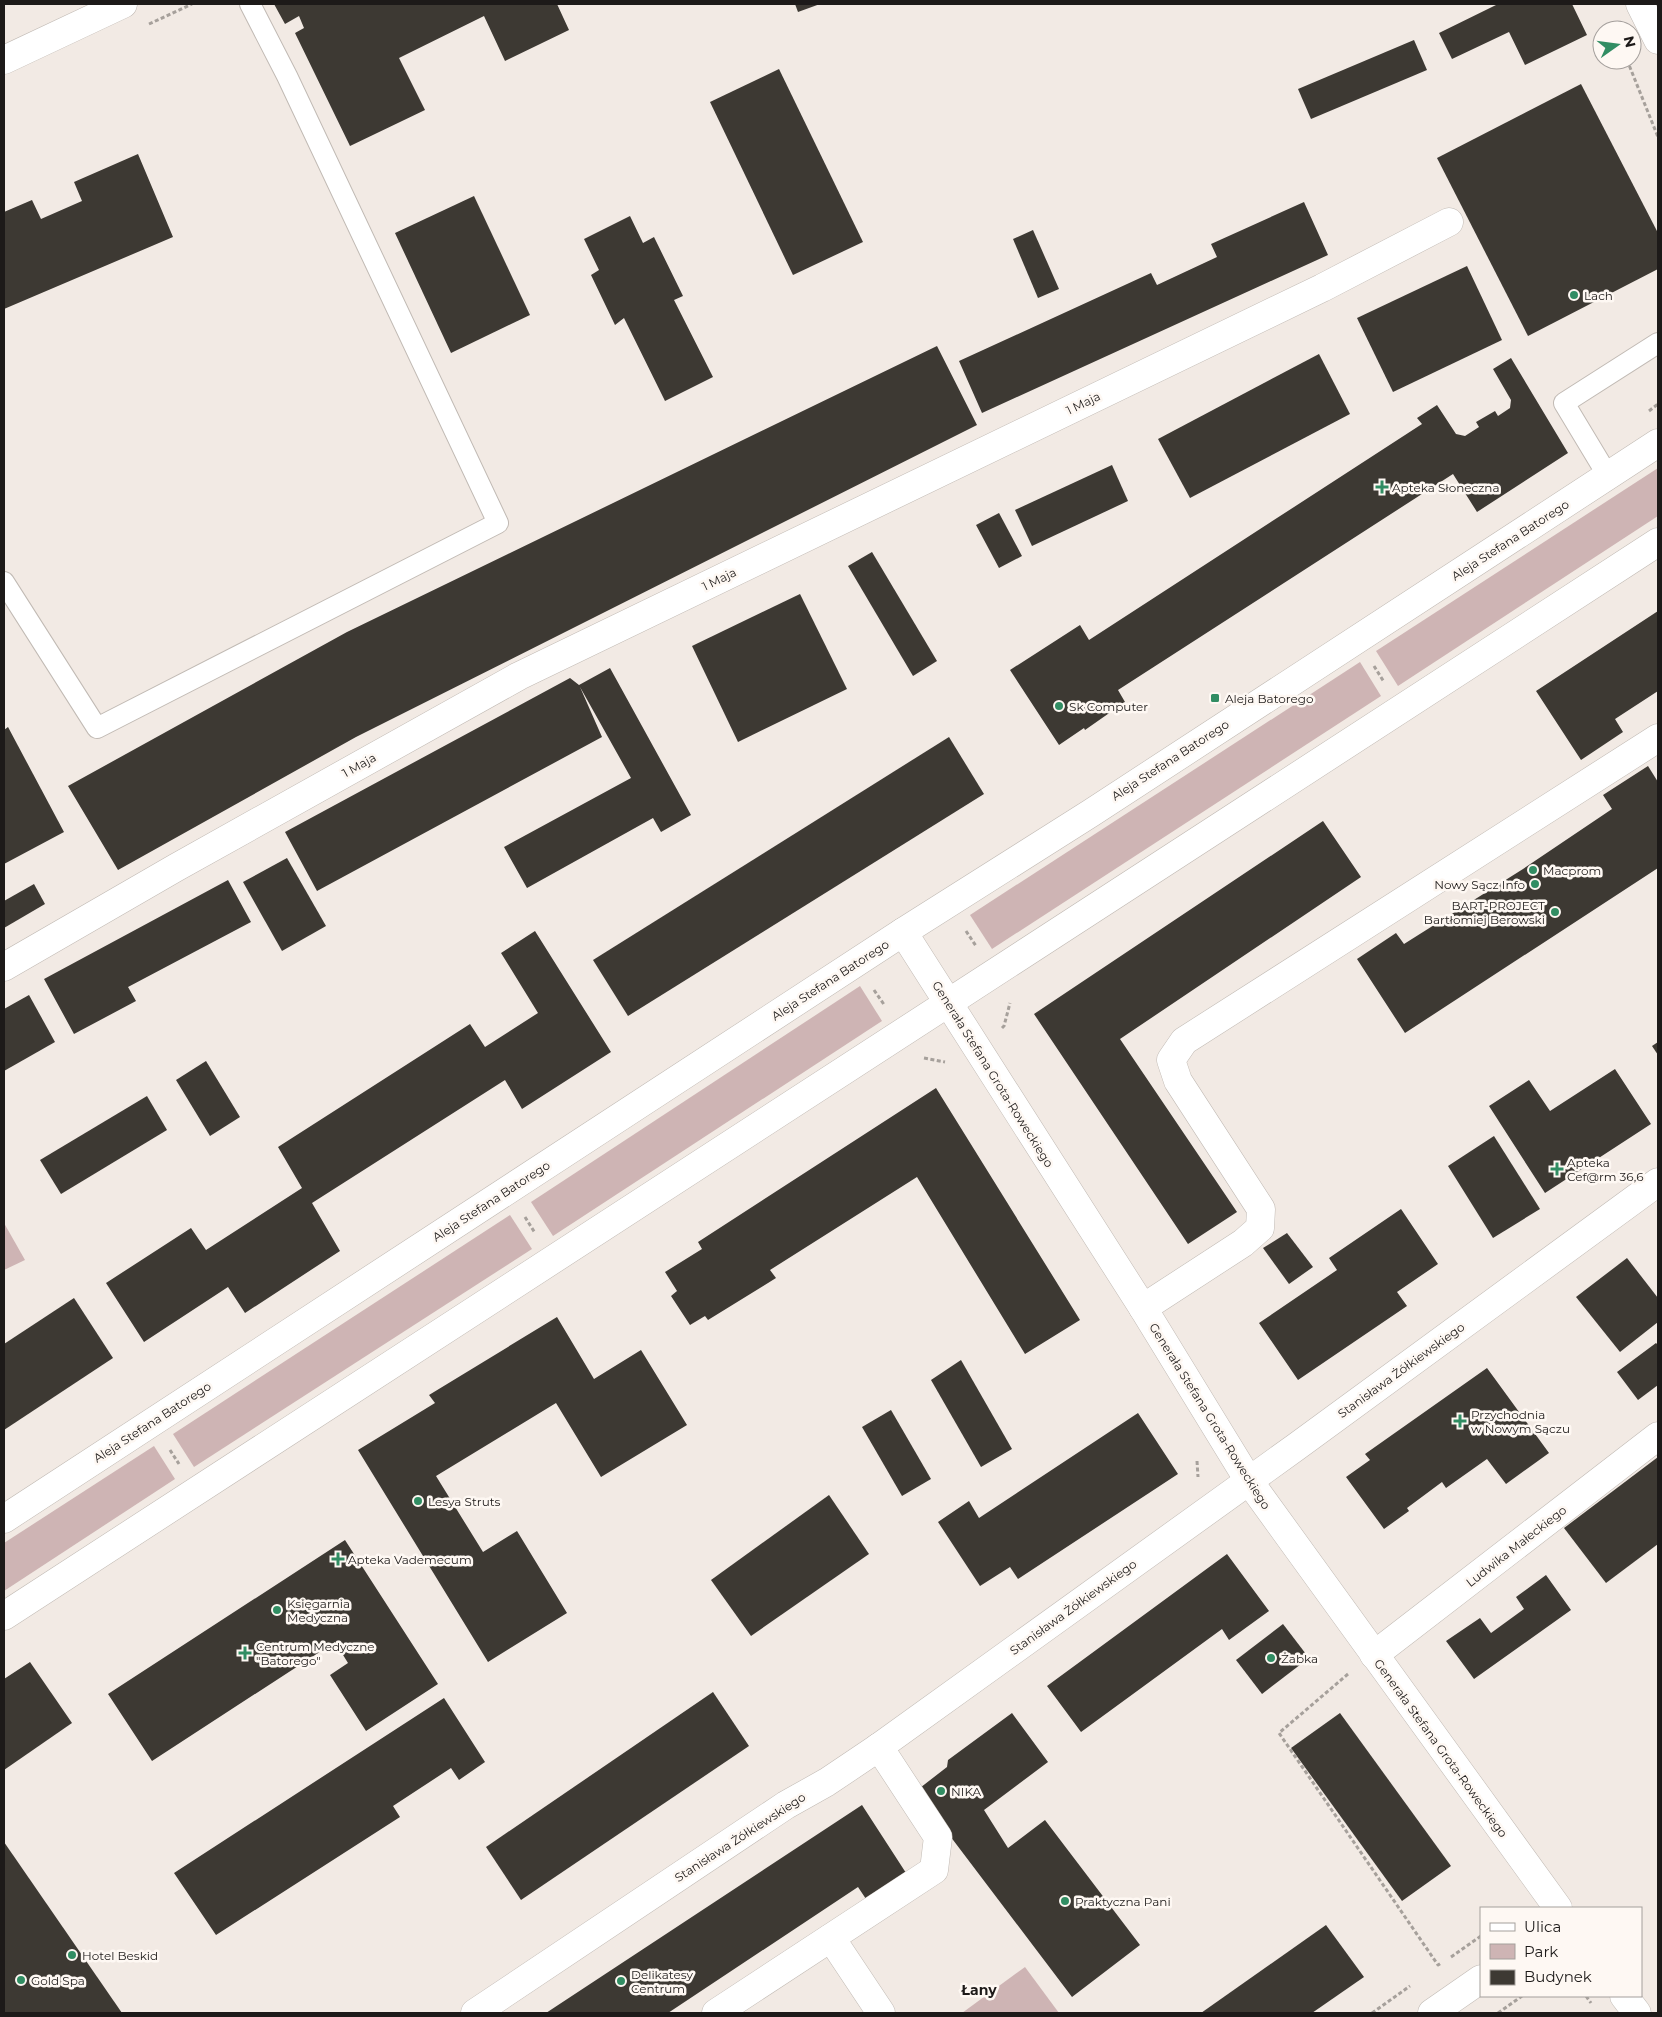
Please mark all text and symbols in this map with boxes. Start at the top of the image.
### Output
north arrow [1592,20,1642,70]
text: N [1620,34,1640,50]
place label: Lach [1584,288,1613,303]
marker: Lach [1568,289,1580,301]
street label: 1 Maja [1063,388,1103,418]
place label: Apteka Słoneczna [1392,480,1500,495]
marker: Apteka Słoneczna [1376,481,1388,493]
street label: Aleja Stefana Batorego [1448,496,1572,584]
street label: 1 Maja [699,564,739,594]
place label: Aleja Batorego [1225,691,1313,706]
marker: Aleja Batorego [1209,692,1221,704]
place label: Sk Computer [1069,699,1148,714]
marker: Sk Computer [1053,700,1065,712]
street label: Aleja Stefana Batorego [1108,716,1232,804]
street label: 1 Maja [339,750,379,780]
place label: Macprom [1543,863,1601,878]
marker: Macprom [1527,864,1539,876]
place label: Nowy Sącz Info [1434,877,1525,892]
marker: Nowy Sącz Info [1529,878,1541,890]
place label: BART-PROJECT Bartłomiej Berowski [1424,898,1545,927]
marker: BART-PROJECT Bartłomiej Berowski [1549,906,1561,918]
street label: Aleja Stefana Batorego [768,936,892,1024]
street label: Generała Stefana Grota-Roweckiego [929,978,1057,1170]
place label: Apteka Cef@rm 36,6 [1567,1155,1643,1184]
street label: Aleja Stefana Batorego [429,1157,553,1245]
marker: Apteka Cef@rm 36,6 [1551,1163,1563,1175]
street label: Stanisława Żółkiewskiego [1335,1319,1467,1421]
street label: Generała Stefana Grota-Roweckiego [1146,1320,1274,1512]
street label: Aleja Stefana Batorego [90,1378,214,1466]
place label: Przychodnia w Nowym Sączu [1471,1407,1570,1436]
marker: Przychodnia w Nowym Sączu [1453,1414,1467,1428]
place label: Lesya Struts [428,1494,501,1509]
marker: Lesya Struts [412,1495,424,1507]
street label: Ludwika Małeckiego [1463,1502,1569,1590]
place label: Apteka Vademecum [348,1552,472,1567]
marker: Apteka Vademecum [332,1553,344,1565]
street label: Stanisława Żółkiewskiego [1007,1556,1139,1658]
place label: Księgarnia Medyczna [287,1596,350,1625]
marker: Księgarnia Medyczna [271,1604,283,1616]
place label: Centrum Medyczne "Batorego" [256,1639,375,1668]
marker: Centrum Medyczne "Batorego" [238,1646,252,1660]
place label: Żabka [1281,1651,1318,1666]
marker: Żabka [1265,1652,1277,1664]
street label: Generała Stefana Grota-Roweckiego [1371,1656,1511,1840]
place label: NIKA [951,1784,982,1799]
marker: NIKA [935,1785,947,1797]
street label: Stanisława Żółkiewskiego [672,1789,808,1885]
place label: Praktyczna Pani [1075,1894,1171,1909]
marker: Praktyczna Pani [1059,1895,1071,1907]
legend [1480,1907,1642,1997]
text: Ulica [1524,1917,1561,1936]
text: Park [1524,1942,1558,1961]
place label: Hotel Beskid [82,1948,158,1963]
marker: Hotel Beskid [66,1949,78,1961]
place label: Delikatesy Centrum [631,1967,694,1996]
text: Budynek [1524,1967,1592,1986]
place label: Gold Spa [31,1973,85,1988]
marker: Gold Spa [15,1974,27,1986]
marker: Delikatesy Centrum [615,1975,627,1987]
district label: Łany [960,1981,997,1999]

